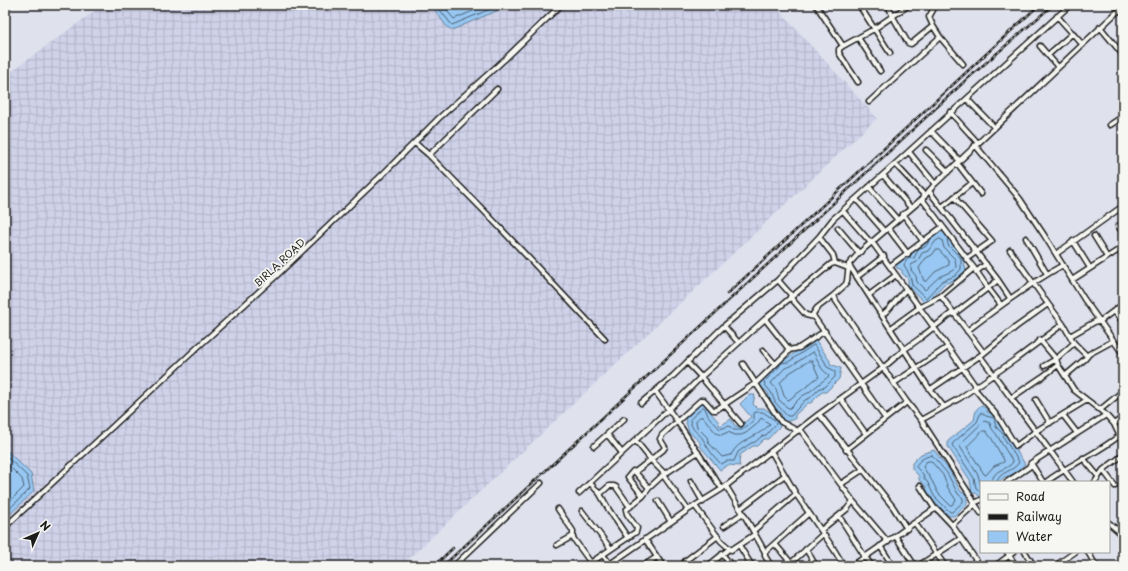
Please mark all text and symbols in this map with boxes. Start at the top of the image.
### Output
street label: BIRLA ROAD [250,234,308,290]
legend [980,481,1110,553]
text: Road [1016,487,1045,505]
text: Railway [1016,507,1062,525]
north arrow [18,513,58,553]
text: N [36,516,55,535]
text: Water [1016,527,1053,545]

